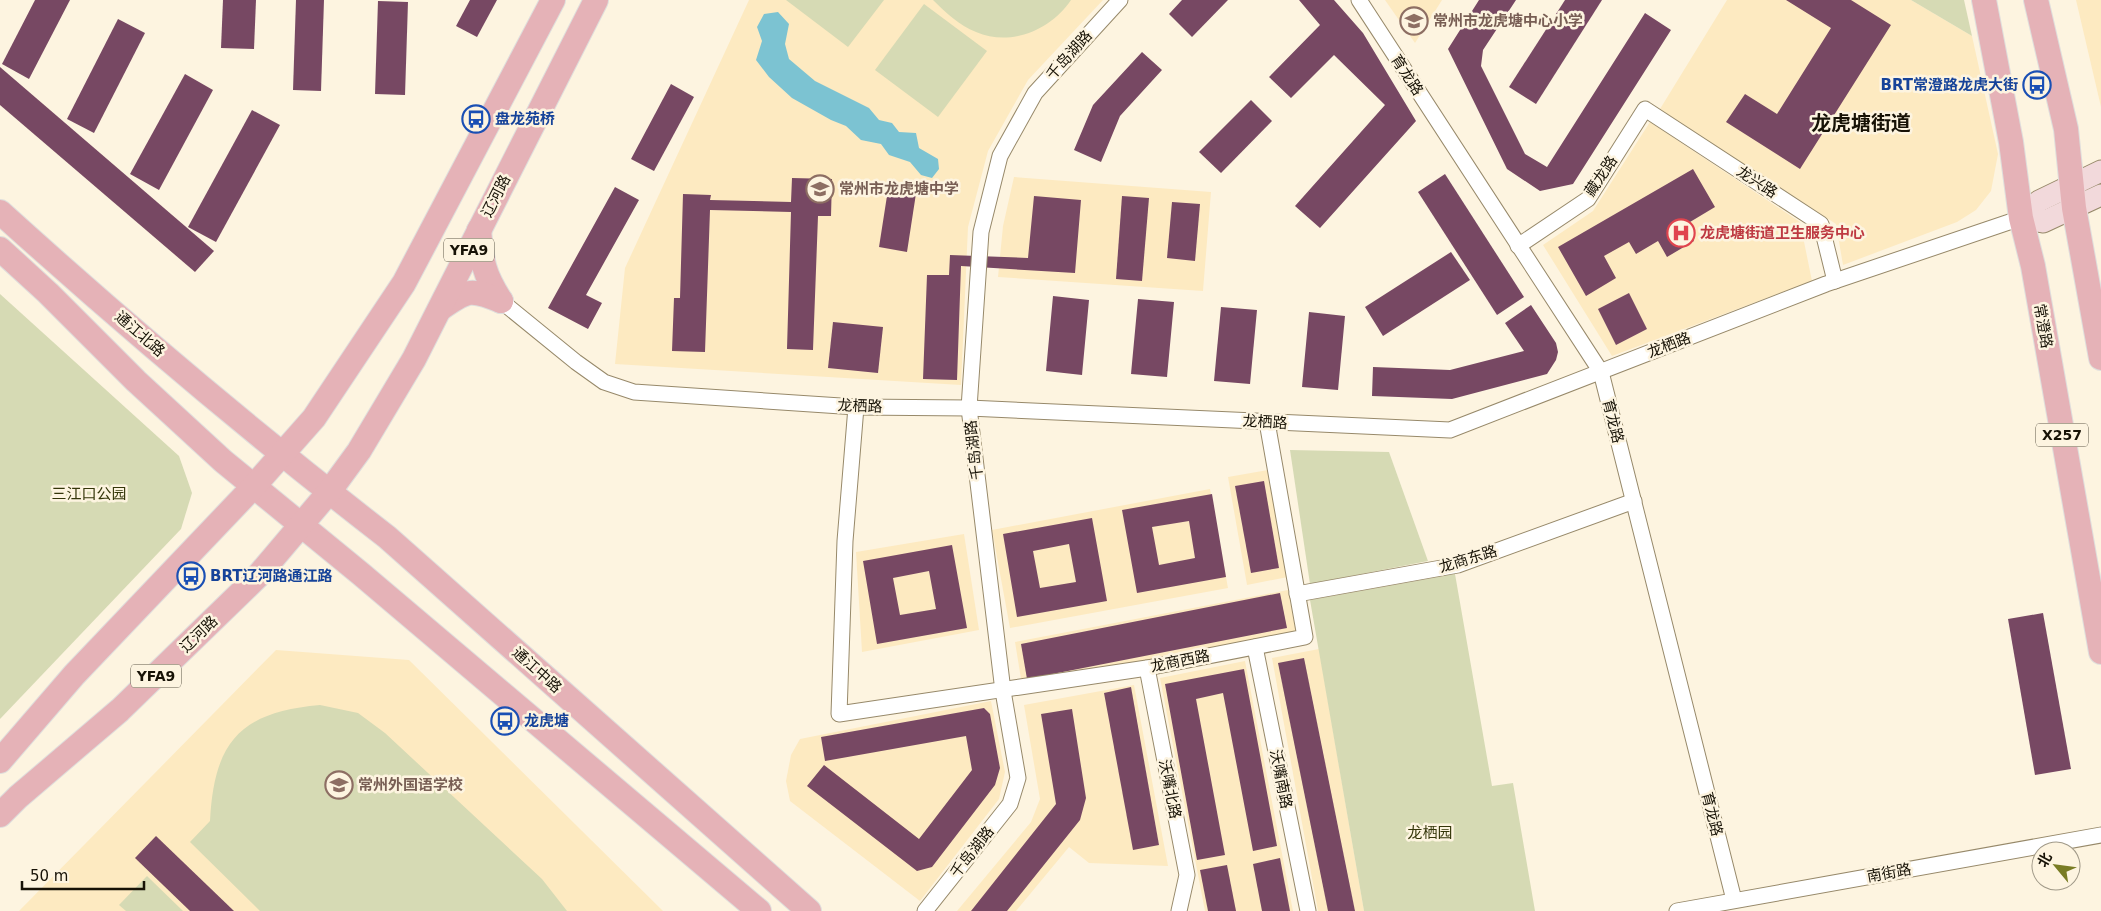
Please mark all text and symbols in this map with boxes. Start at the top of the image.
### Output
school or university icon: 常州市龙虎塘中心小学 [1399,6,1429,36]
place label: 常州市龙虎塘中心小学 [1433,12,1583,30]
street label: 千岛湖路 [1042,27,1096,83]
street label: 育龙路 [1387,51,1427,99]
bus stop icon: BRT常澄路龙虎大街 [2022,70,2052,100]
place label: BRT常澄路龙虎大街 [1880,76,2018,94]
bus stop icon: 盘龙苑桥 [461,104,491,134]
place label: 盘龙苑桥 [495,110,555,128]
district label: 龙虎塘街道 [1811,111,1911,135]
street label: 藏龙路 [1581,152,1621,200]
street label: 龙兴路 [1733,162,1781,202]
street label: 辽河路 [478,172,514,220]
school or university icon: 常州市龙虎塘中学 [805,174,835,204]
place label: 常州市龙虎塘中学 [839,180,959,198]
hospital icon: 龙虎塘街道卫生服务中心 [1666,218,1696,248]
place label: 龙虎塘街道卫生服务中心 [1700,224,1865,242]
road number: YFA9 [444,238,494,262]
street label: 常澄路 [2030,302,2056,350]
street label: 通江北路 [111,308,169,360]
street label: 龙栖路 [1645,329,1693,361]
street label: 龙栖路 [837,396,883,416]
street label: 育龙路 [1599,397,1627,445]
street label: 龙栖路 [1242,412,1288,432]
street label: 千岛湖路 [961,419,987,481]
road number: X257 [2036,424,2088,446]
park label: 三江口公园 [51,485,127,503]
street label: 龙商东路 [1437,542,1499,576]
bus stop icon: BRT辽河路通江路 [176,561,206,591]
place label: BRT辽河路通江路 [210,567,333,585]
street label: 辽河路 [177,612,221,656]
street label: 通江中路 [509,643,565,697]
street label: 龙商西路 [1149,646,1211,676]
road number: YFA9 [131,664,181,688]
bus stop icon: 龙虎塘 [490,706,520,736]
place label: 龙虎塘 [524,712,569,730]
street label: 沃嘴南路 [1266,748,1296,810]
street label: 沃嘴北路 [1155,758,1185,820]
school or university icon: 常州外国语学校 [324,770,354,800]
place label: 常州外国语学校 [358,776,463,794]
street label: 育龙路 [1698,790,1726,838]
street label: 千岛湖路 [946,823,998,881]
park label: 龙栖园 [1407,824,1453,842]
north arrow [2031,841,2081,891]
text: 北 [2034,850,2055,870]
scale bar [22,858,145,890]
street label: 南街路 [1865,860,1913,886]
text: 50 m [30,867,68,885]

